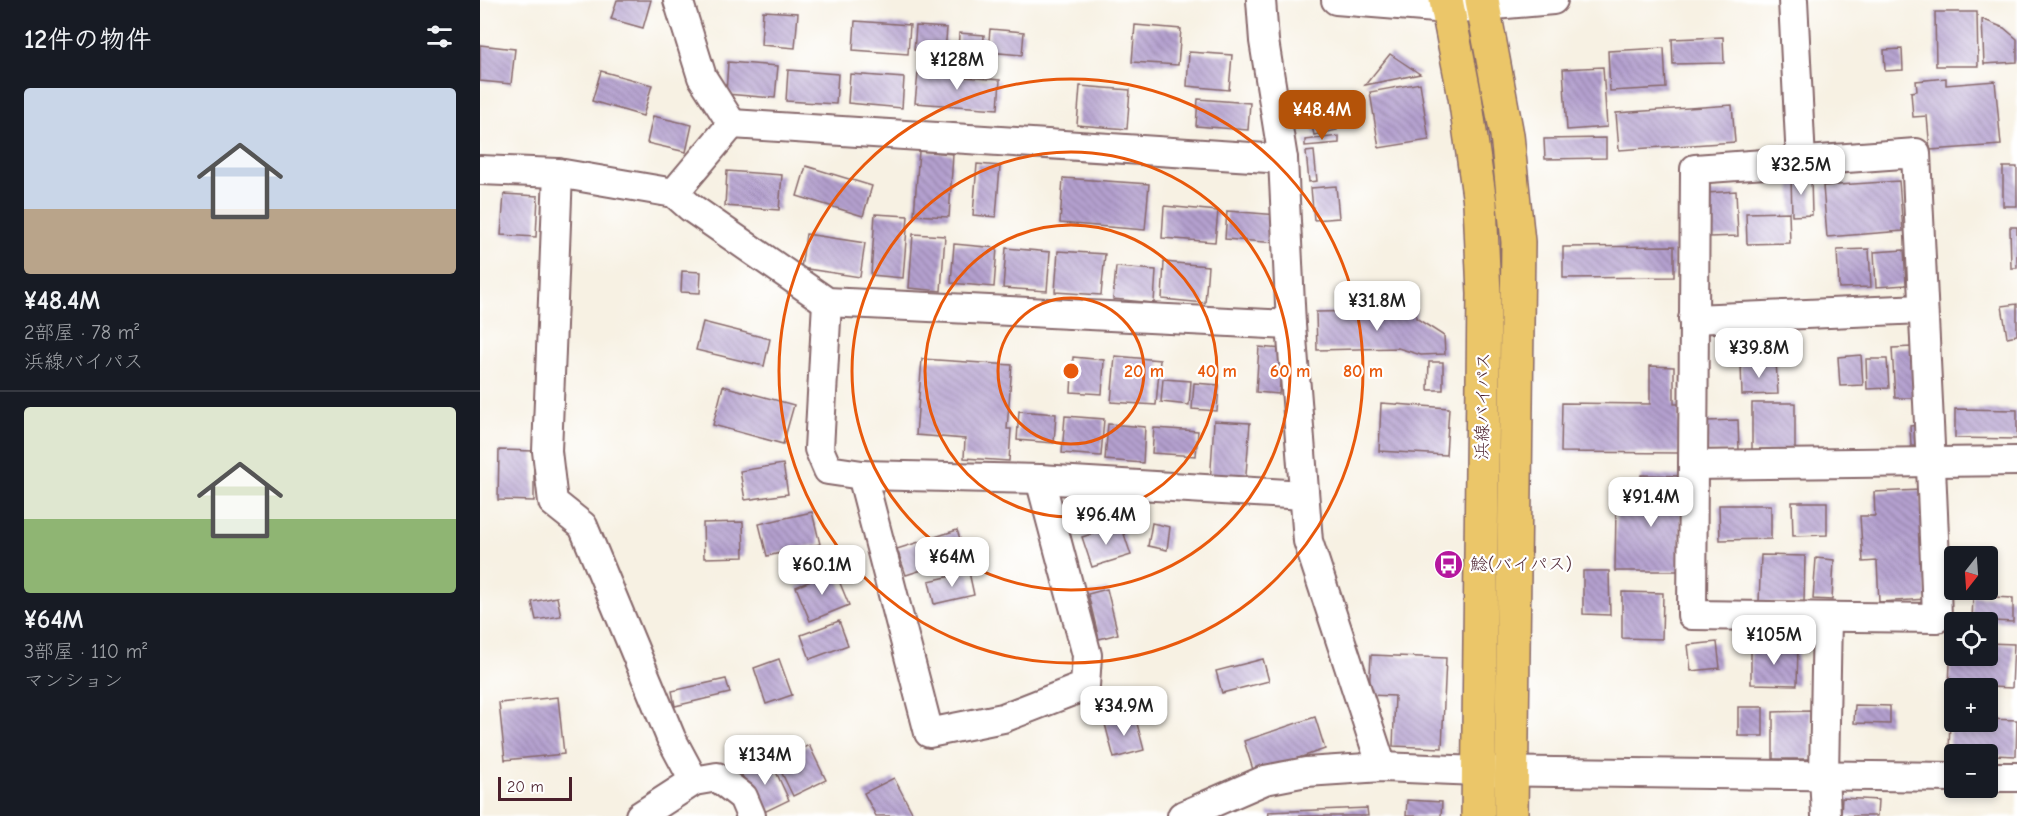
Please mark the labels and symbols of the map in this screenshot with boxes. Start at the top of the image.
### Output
pin: ¥128M [915,40,999,91]
pin: ¥48.4M [1273,90,1371,141]
pin: ¥32.5M [1752,145,1850,196]
pin: ¥31.8M [1328,281,1426,332]
pin: ¥39.8M [1710,328,1808,379]
street label: 浜線バイパス [1472,352,1494,460]
centre of rings [1061,361,1081,381]
text: 20 m [1124,361,1164,382]
text: 40 m [1197,361,1237,382]
text: 60 m [1270,361,1310,382]
text: 80 m [1343,361,1383,382]
pin: ¥91.4M [1602,477,1700,528]
pin: ¥96.4M [1057,495,1155,546]
pin: ¥64M [916,537,988,588]
pin: ¥60.1M [773,545,871,596]
north arrow [1944,546,1998,600]
bus stop icon: 鯰(バイパス) [1433,548,1465,580]
place label: 鯰(バイパス) [1470,554,1572,575]
pin: ¥105M [1732,615,1816,666]
pin: ¥34.9M [1075,686,1173,737]
pin: ¥134M [723,735,807,786]
scale bar [498,774,572,802]

